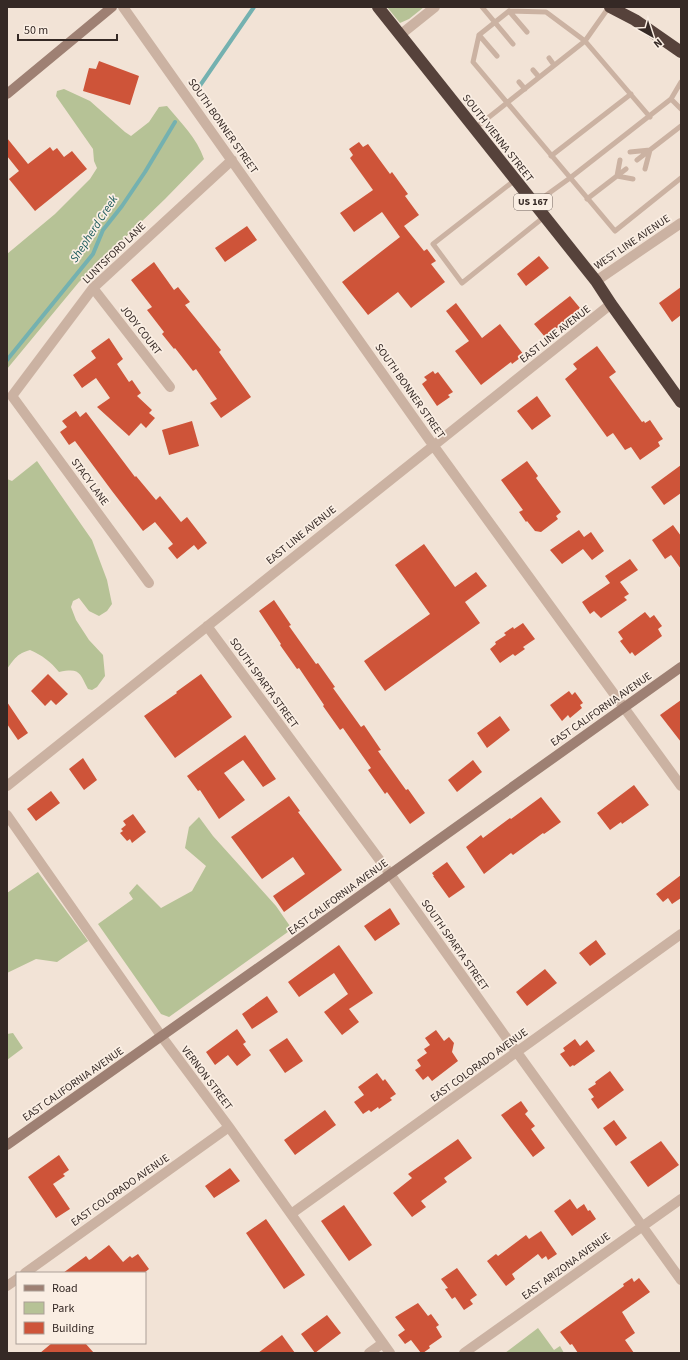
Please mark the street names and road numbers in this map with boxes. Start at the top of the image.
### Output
street label: SOUTH BONNER STREET [184,75,262,177]
street label: SOUTH VIENNA STREET [459,91,537,185]
road number: US 167 [514,194,552,210]
street label: WEST LINE AVENUE [591,211,673,273]
street label: LUNTSFORD LANE [79,219,149,287]
street label: EAST LINE AVENUE [516,301,594,366]
street label: JODY COURT [117,302,165,358]
street label: SOUTH BONNER STREET [371,340,449,442]
street label: STACY LANE [68,455,112,509]
street label: EAST LINE AVENUE [263,502,339,568]
street label: SOUTH SPARTA STREET [226,635,302,731]
street label: EAST CALIFORNIA AVENUE [547,668,655,750]
street label: EAST CALIFORNIA AVENUE [285,855,391,938]
street label: SOUTH SPARTA STREET [418,896,492,994]
street label: EAST COLORADO AVENUE [427,1024,531,1105]
street label: EAST CALIFORNIA AVENUE [19,1043,127,1125]
street label: VERNON STREET [178,1043,236,1113]
street label: EAST COLORADO AVENUE [68,1150,172,1230]
street label: EAST ARIZONA AVENUE [519,1229,614,1303]

